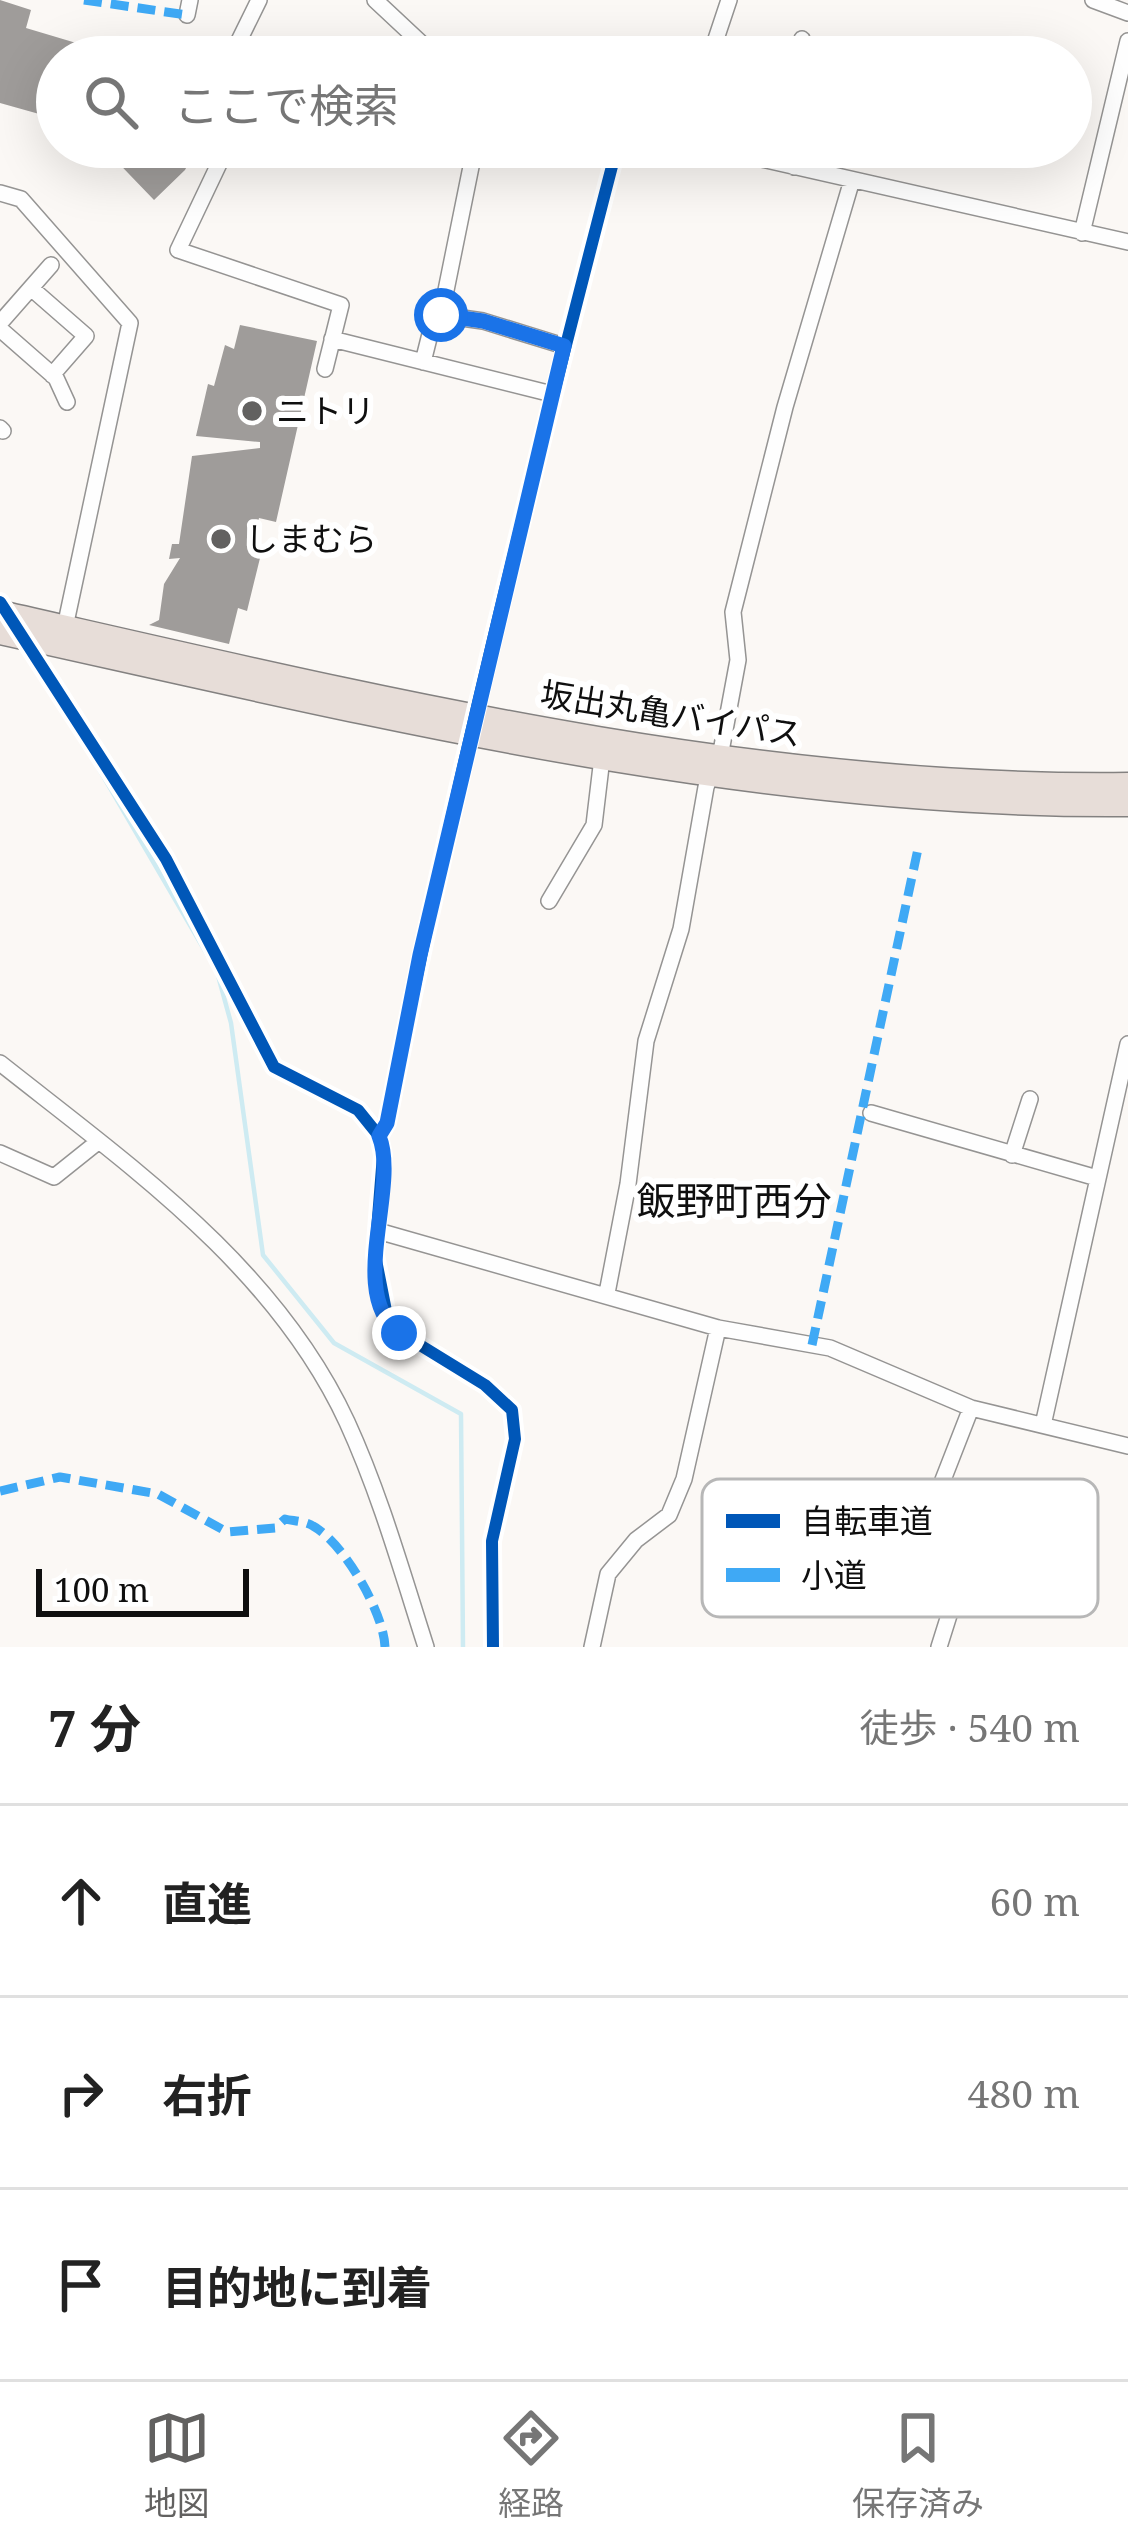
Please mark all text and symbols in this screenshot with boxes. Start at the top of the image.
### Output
search box [36,36,1092,168]
icon: search [78,69,144,135]
text: ここで検索 [174,74,399,135]
route start [414,288,468,342]
place label: ニトリ [276,388,375,433]
marker: ニトリ [239,398,265,424]
place label: しまむら [245,516,377,561]
marker: しまむら [208,526,234,552]
street label: 坂出丸亀バイパス [538,671,805,756]
district label: 飯野町西分 [636,1173,832,1226]
route end [372,1306,426,1360]
legend [702,1479,1098,1617]
text: 自転車道 [801,1498,933,1543]
text: 小道 [801,1552,867,1597]
scale bar [36,1563,249,1616]
text: 100 m [54,1567,149,1612]
text: 7 分 [48,1692,141,1762]
text: 徒歩 · 540 m [860,1700,1080,1753]
icon: ahead [48,1868,114,1934]
text: 直進 [162,1872,252,1933]
text: 60 m [989,1874,1080,1927]
icon: right [48,2060,114,2126]
text: 右折 [162,2064,252,2125]
text: 480 m [968,2066,1080,2119]
icon: arrive [48,2252,114,2318]
text: 目的地に到着 [162,2256,432,2317]
tab: 地図 [144,2405,210,2525]
tab: 経路 [498,2405,564,2525]
tab: 保存済み [852,2405,984,2525]

